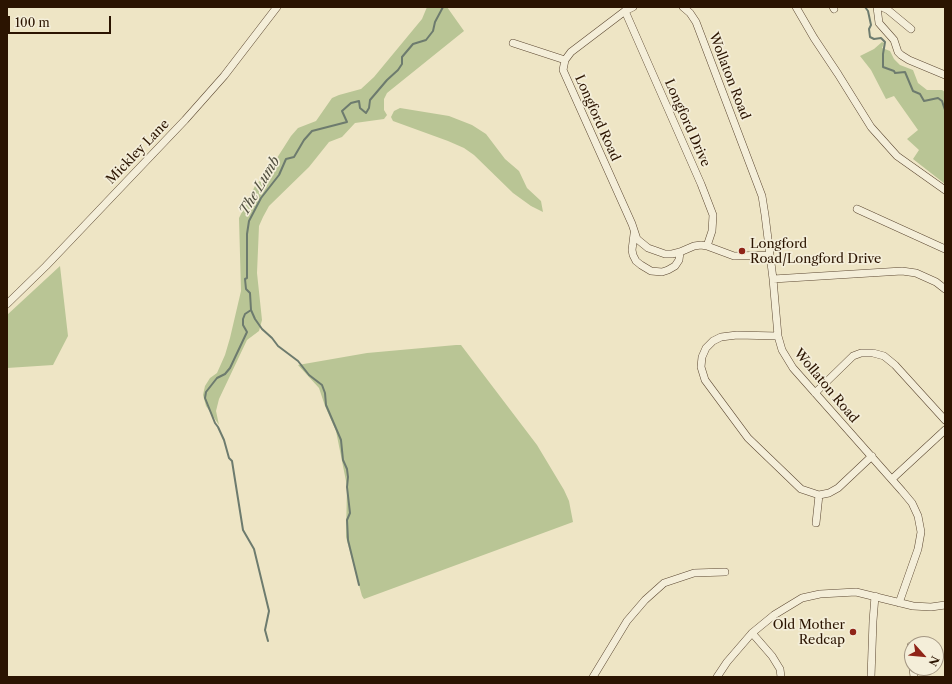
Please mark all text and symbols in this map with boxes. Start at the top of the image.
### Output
scale bar [10,8,113,34]
text: 100 m [15,15,50,30]
street label: Wollaton Road [705,30,753,122]
street label: Longford Road [571,72,623,164]
street label: Longford Drive [661,77,713,169]
street label: Mickley Lane [103,116,173,188]
water label: The Lumb [236,154,284,218]
place label: Longford Road/Longford Drive [750,236,881,267]
marker: Longford Road/Longford Drive [737,246,747,256]
street label: Wollaton Road [790,346,862,426]
place label: Old Mother Redcap [773,617,845,648]
marker: Old Mother Redcap [848,627,858,637]
north arrow [904,636,944,676]
text: N [925,654,942,668]

